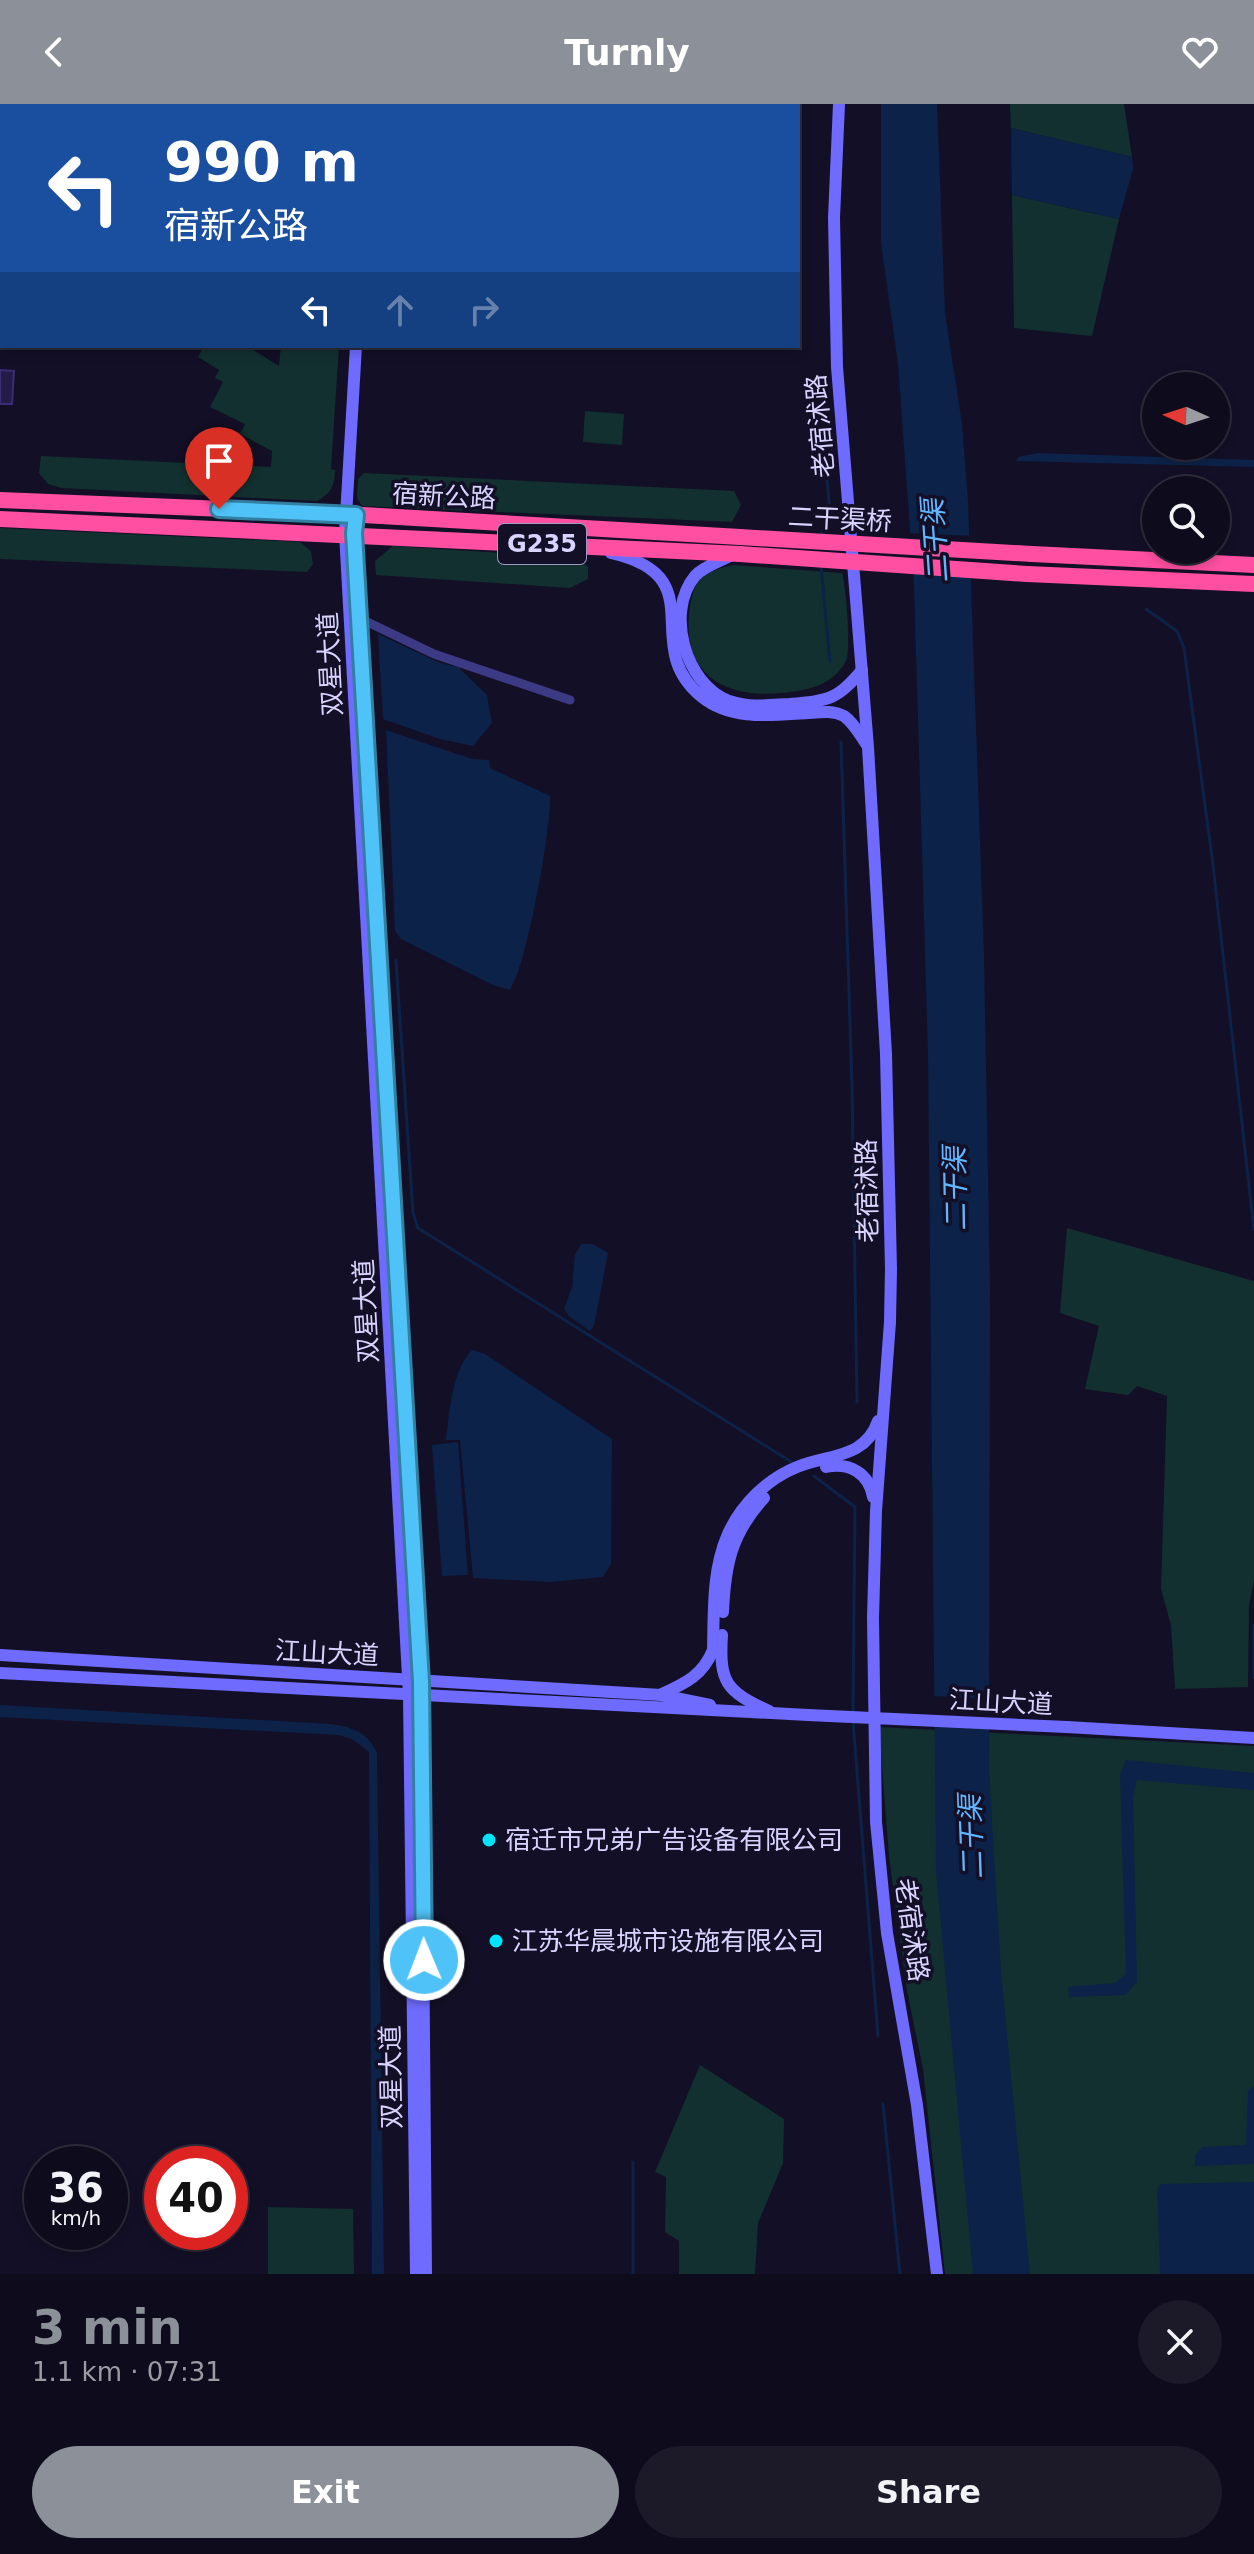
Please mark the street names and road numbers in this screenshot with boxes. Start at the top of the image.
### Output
street label: 老宿沭路 [801,373,839,479]
street label: 宿新公路 [391,478,497,514]
street label: 二干渠桥 [787,501,893,537]
road number: G235 [498,524,586,564]
street label: 双星大道 [312,611,348,717]
street label: 老宿沭路 [851,1139,883,1243]
street label: 双星大道 [348,1258,384,1364]
street label: 江山大道 [274,1635,380,1671]
street label: 江山大道 [948,1684,1054,1720]
street label: 老宿沭路 [890,1876,934,1984]
street label: 双星大道 [375,2025,407,2129]

